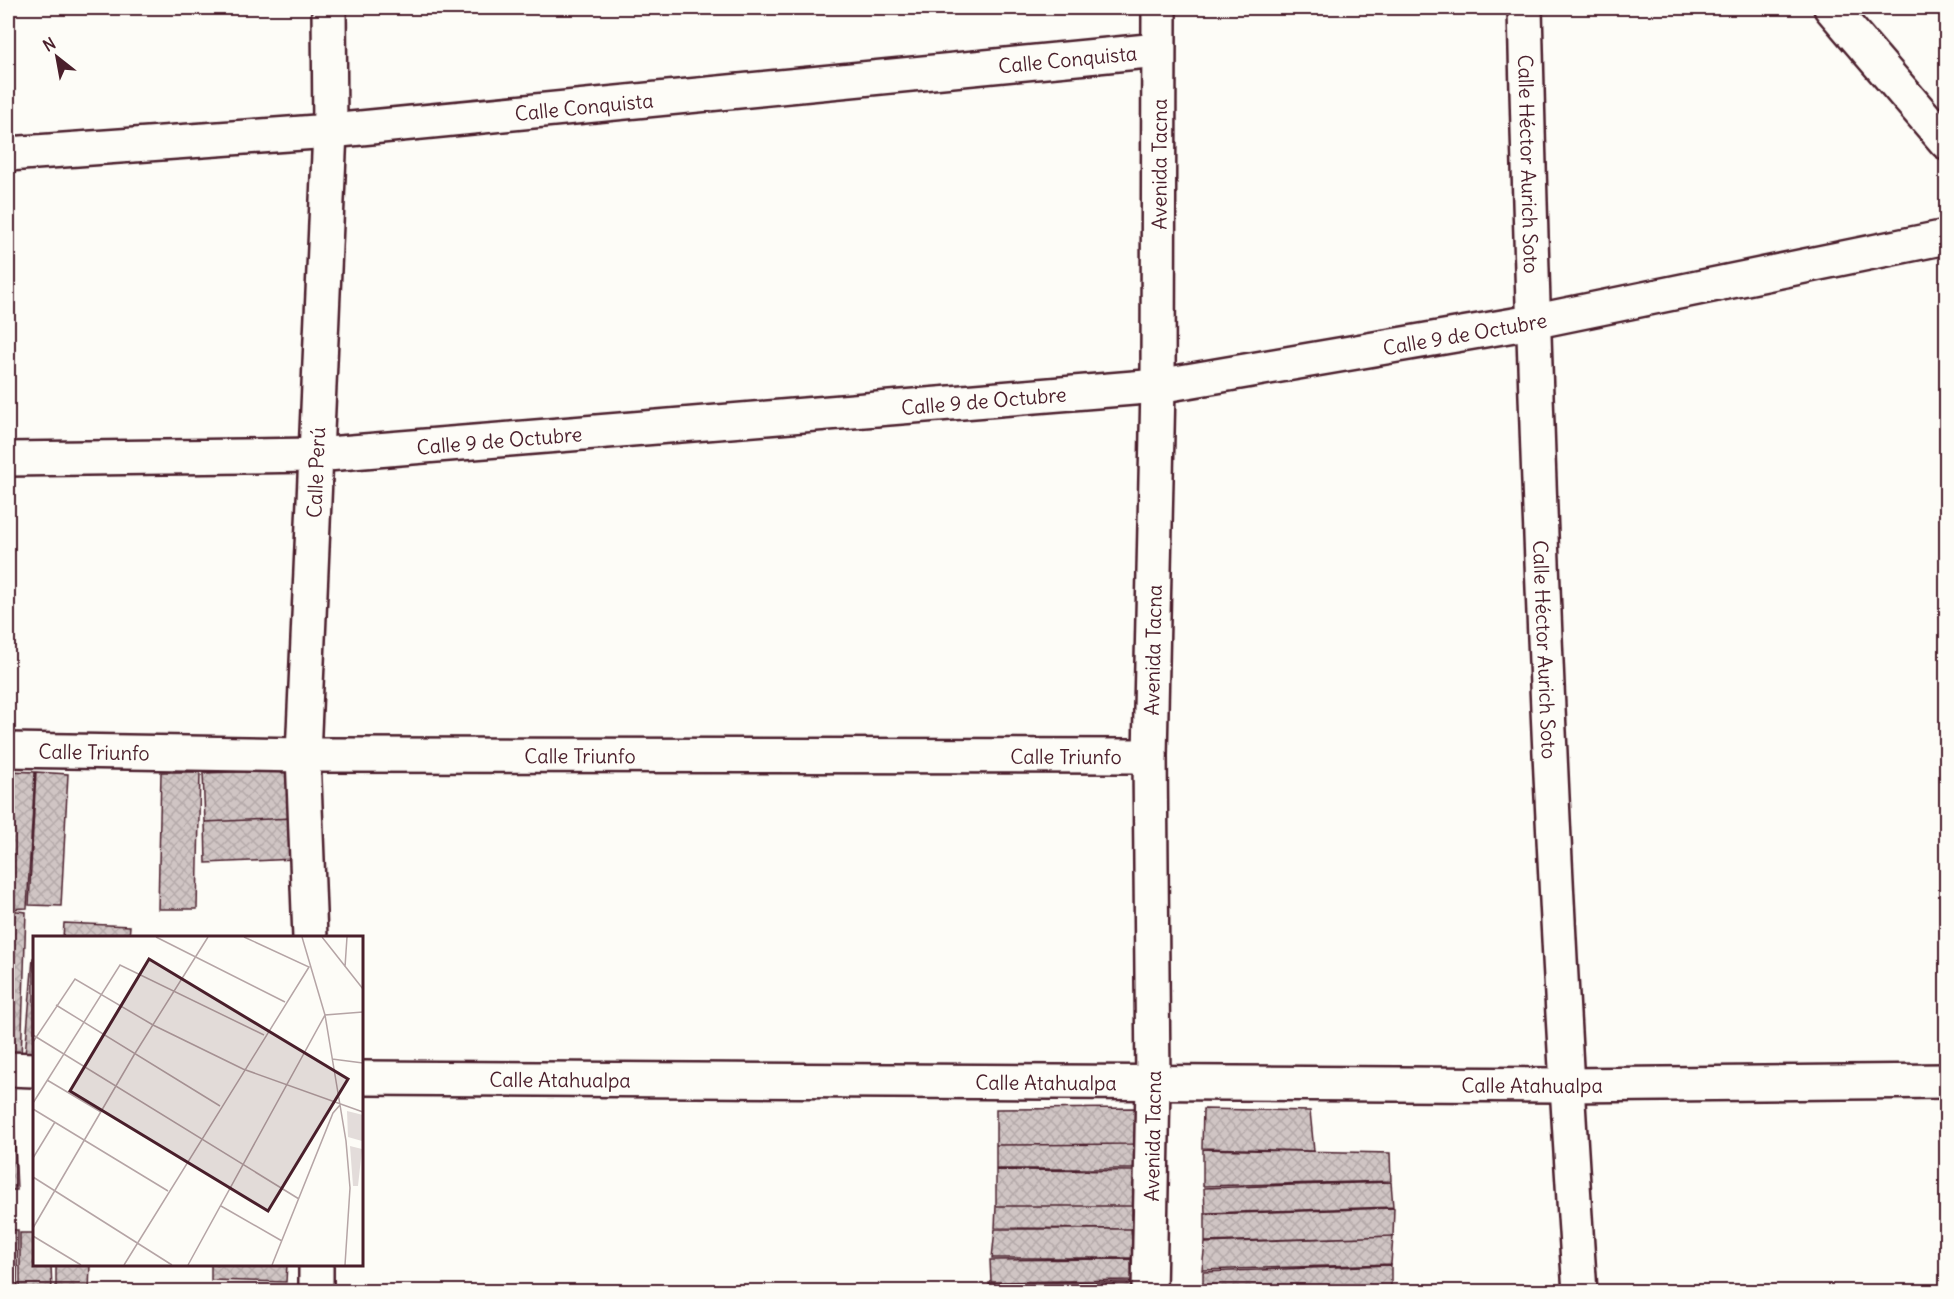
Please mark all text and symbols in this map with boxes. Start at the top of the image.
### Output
north arrow [27,27,87,87]
text: N [39,33,59,56]
street label: Calle Conquista [997,40,1138,78]
street label: Calle Héctor Aurich Soto [1514,54,1545,274]
street label: Calle Conquista [513,87,654,125]
street label: Avenida Tacna [1146,99,1171,230]
street label: Calle 9 de Octubre [1381,307,1549,360]
street label: Calle 9 de Octubre [900,381,1067,419]
street label: Calle 9 de Octubre [416,421,583,459]
street label: Calle Perú [301,426,330,518]
street label: Calle Héctor Aurich Soto [1529,540,1563,760]
street label: Avenida Tacna [1138,584,1166,716]
street label: Calle Triunfo [38,738,150,765]
street label: Calle Triunfo [524,743,636,768]
street label: Calle Triunfo [1010,743,1122,768]
inset map [33,936,363,1266]
street label: Calle Atahualpa [489,1066,631,1092]
street label: Calle Atahualpa [975,1069,1117,1095]
street label: Avenida Tacna [1138,1070,1166,1202]
street label: Calle Atahualpa [1461,1072,1603,1098]

